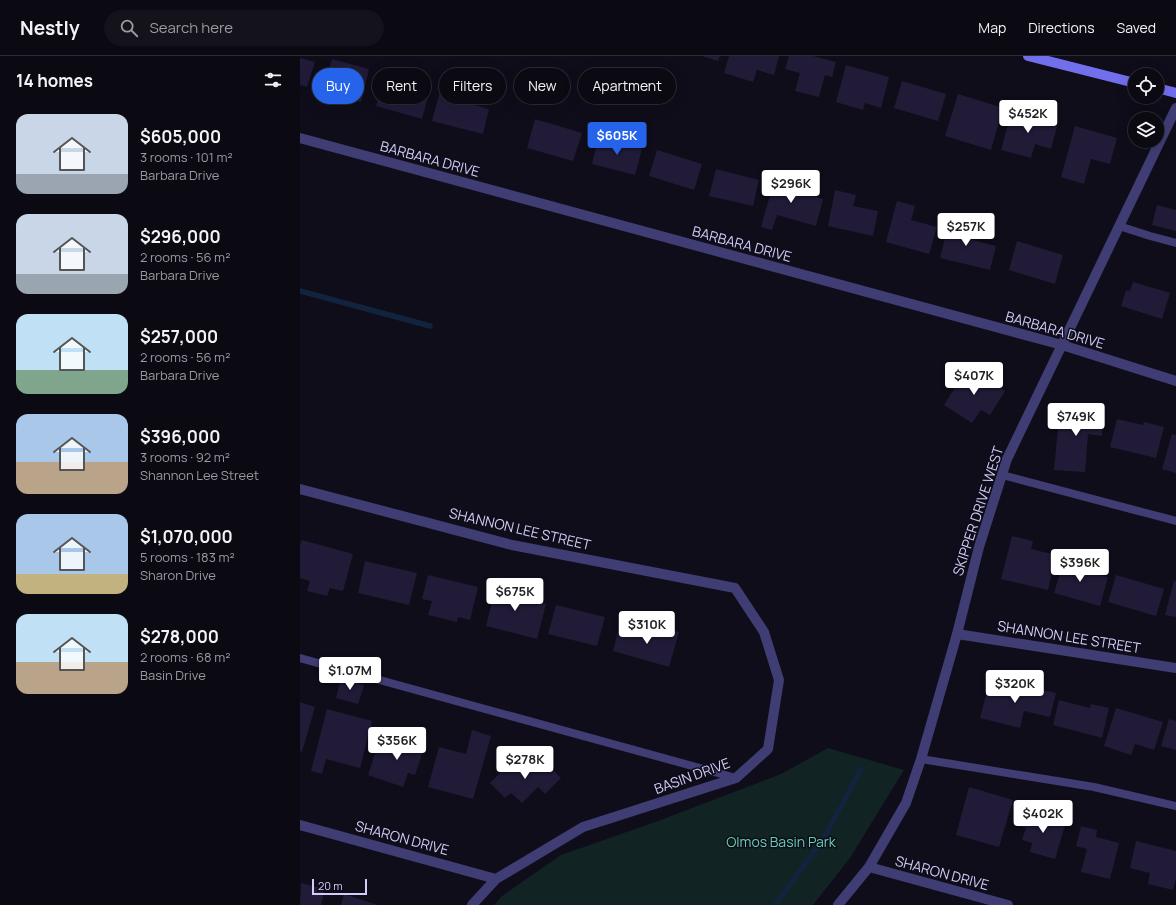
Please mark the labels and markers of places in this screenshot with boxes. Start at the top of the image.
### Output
pin: $452K [1000,100,1056,134]
pin: $605K [589,122,645,156]
pin: $296K [763,170,819,204]
pin: $257K [938,213,994,247]
pin: $407K [946,362,1002,396]
pin: $749K [1048,403,1104,437]
pin: $396K [1052,549,1108,583]
pin: $675K [487,578,543,612]
pin: $310K [619,611,675,645]
pin: $1.07M [317,657,383,691]
pin: $320K [987,670,1043,704]
pin: $356K [369,727,425,761]
pin: $278K [497,746,553,780]
pin: $402K [1015,800,1071,834]

